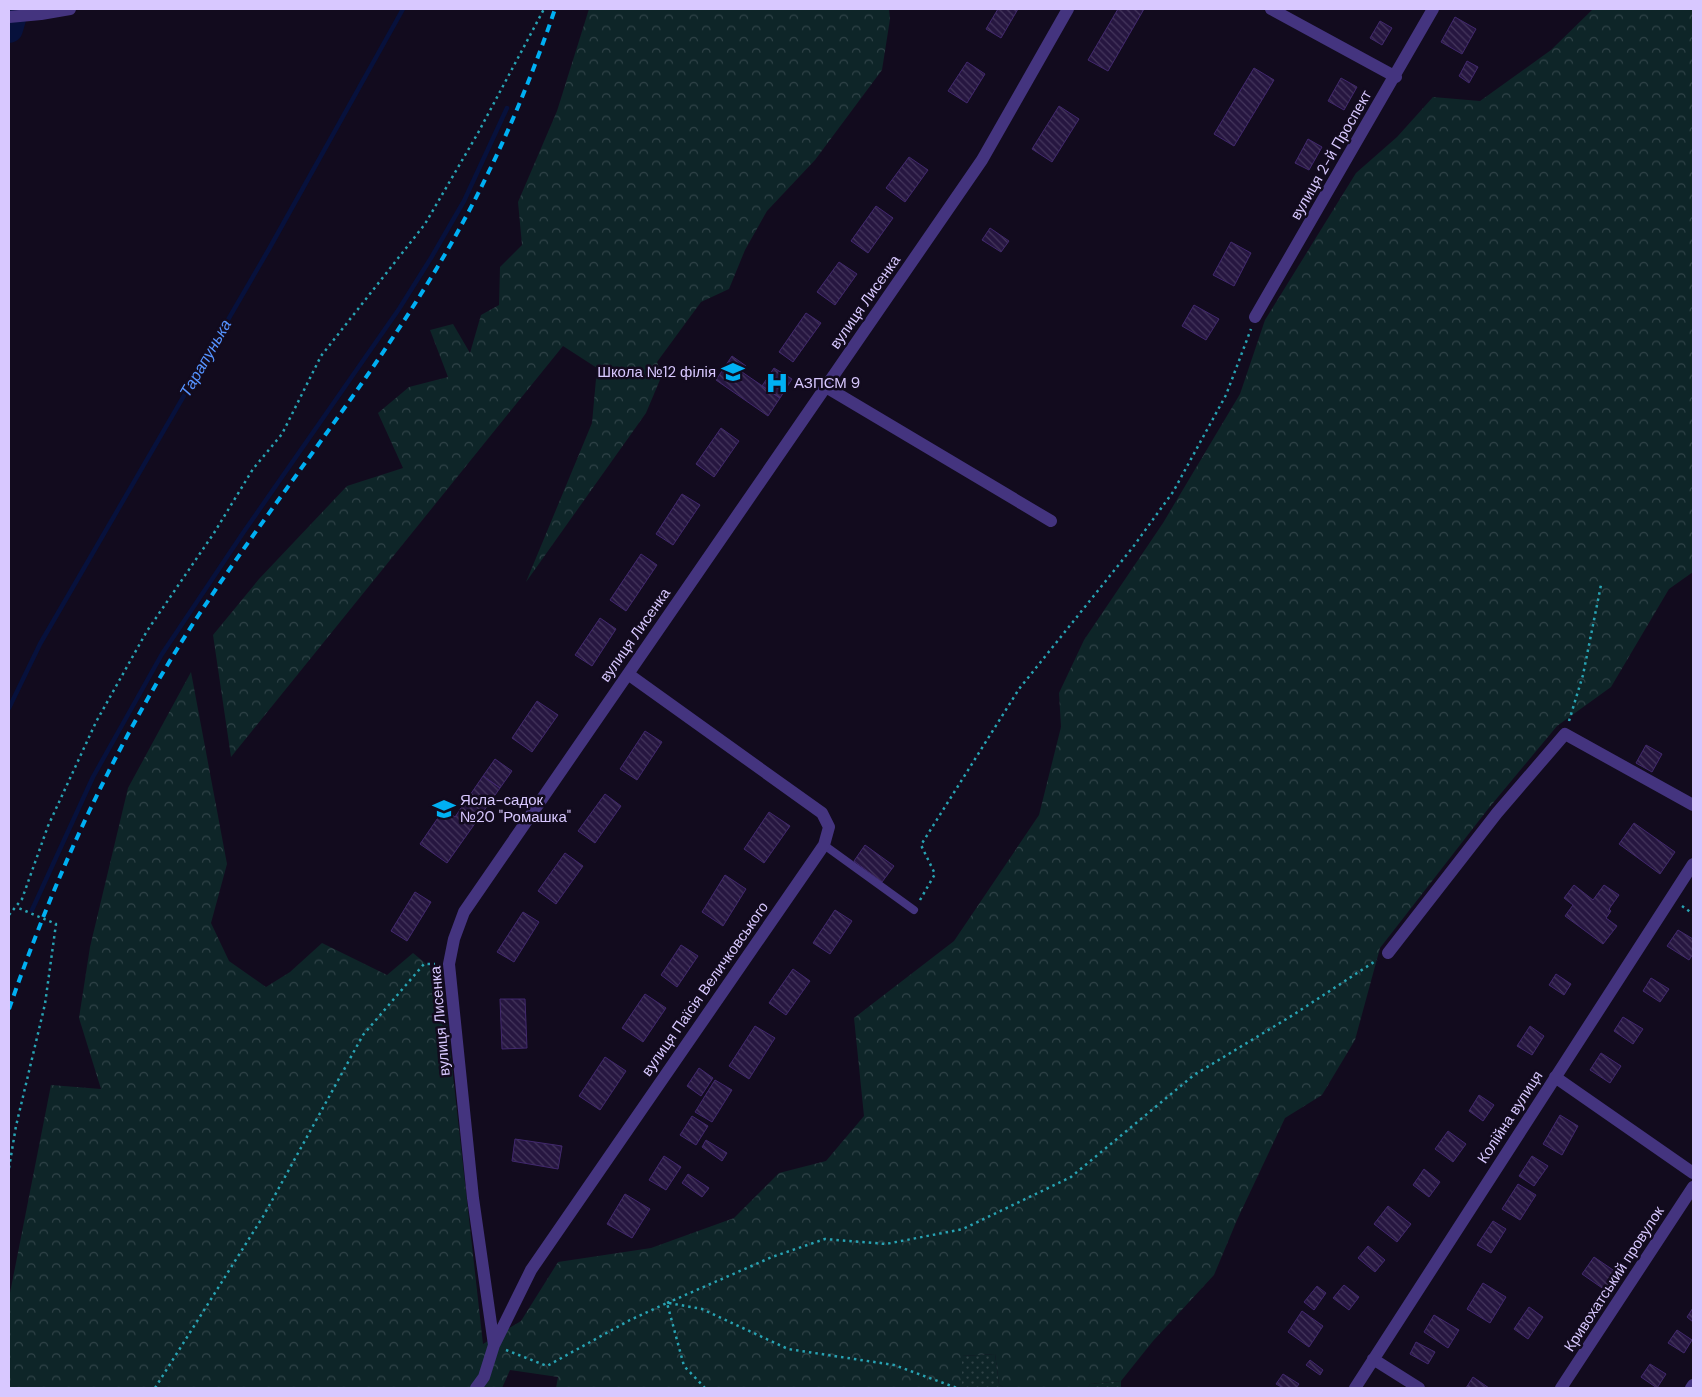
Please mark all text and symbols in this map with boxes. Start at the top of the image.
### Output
street label: вулиця 2-й Проспект [1286,86,1376,224]
street label: вулиця Лисенка [825,251,905,353]
water label: Тарапунька [175,315,236,401]
school or university icon: Школа №12 філія [720,359,746,385]
place label: Школа №12 філія [597,362,716,382]
hospital icon: АЗПСМ 9 [764,370,790,396]
place label: АЗПСМ 9 [794,373,860,393]
street label: вулиця Лисенка [595,584,675,686]
place label: Ясла-садок №20 "Ромашка" [460,790,571,827]
school or university icon: Ясла-садок №20 "Ромашка" [431,796,457,822]
street label: вулиця Паїсія Величковського [637,898,773,1080]
street label: вулиця Лисенка [425,965,455,1077]
street label: Колійна вулиця [1473,1067,1547,1167]
street label: Кривохатський провулок [1559,1202,1669,1356]

